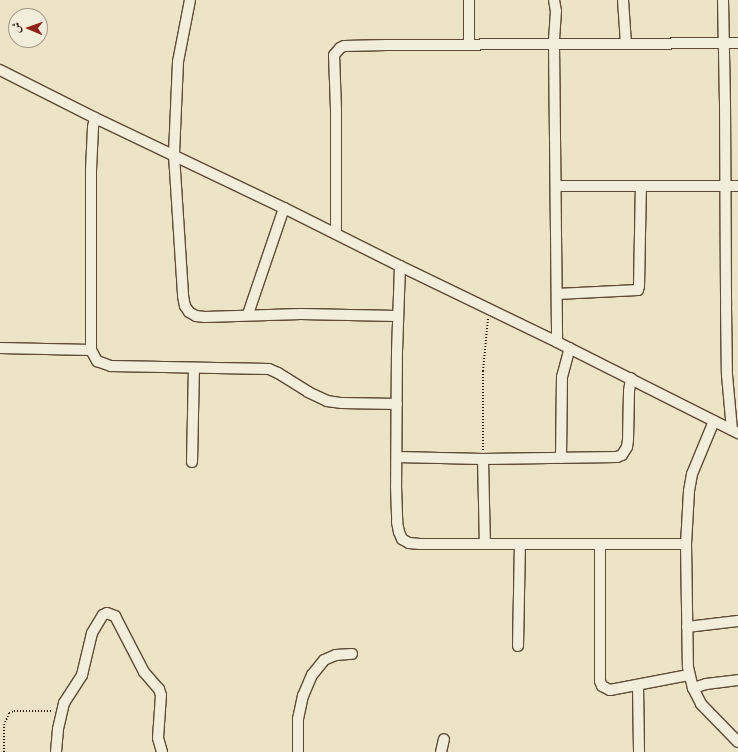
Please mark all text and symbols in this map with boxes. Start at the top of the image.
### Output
north arrow [8,8,48,48]
text: ش [10,22,23,33]

